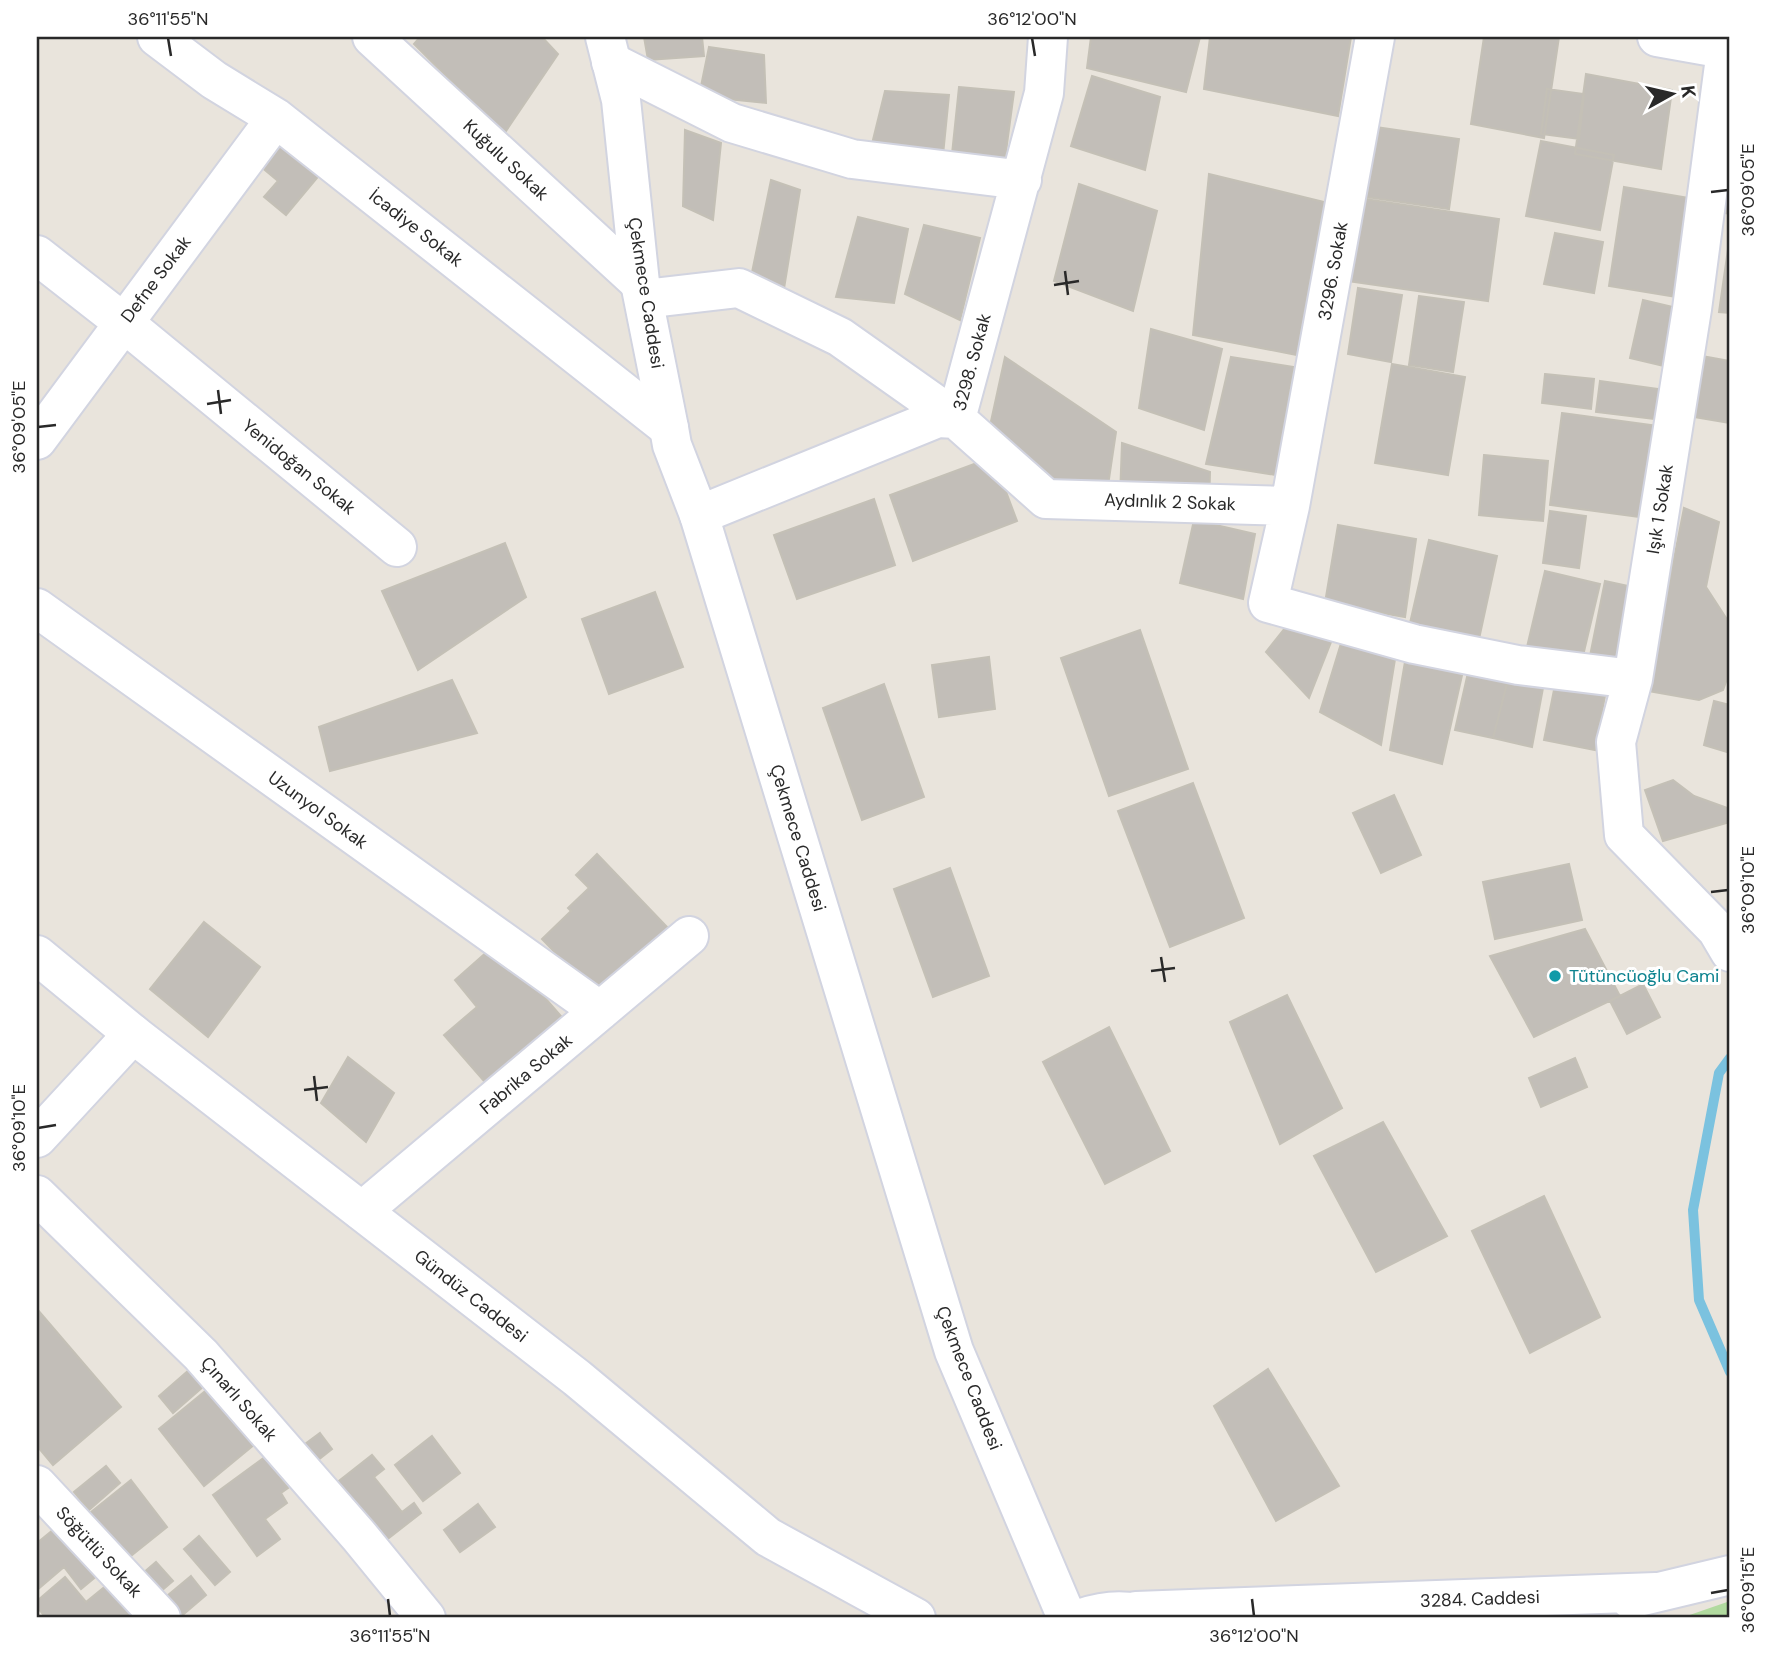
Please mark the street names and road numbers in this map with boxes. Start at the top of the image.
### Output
street label: Kuğulu Sokak [458,114,554,206]
street label: İcadiye Sokak [364,184,468,272]
street label: Çekmece Caddesi [622,216,670,370]
street label: 3296. Sokak [1312,220,1354,322]
street label: Defne Sokak [115,231,197,327]
street label: 3298. Sokak [947,311,997,413]
street label: Yenidoğan Sokak [237,414,361,520]
street label: Işık 1 Sokak [1641,462,1679,556]
street label: Aydınlık 2 Sokak [1104,488,1236,516]
street label: Çekmece Caddesi [764,762,832,914]
street label: Uzunyol Sokak [263,766,373,854]
street label: Fabrika Sokak [475,1028,577,1120]
street label: Gündüz Caddesi [409,1244,533,1348]
street label: Çekmece Caddesi [930,1302,1008,1454]
street label: Çınarlı Sokak [195,1351,283,1447]
street label: Söğütlü Sokak [51,1501,147,1603]
street label: 3284. Caddesi [1420,1585,1540,1613]

